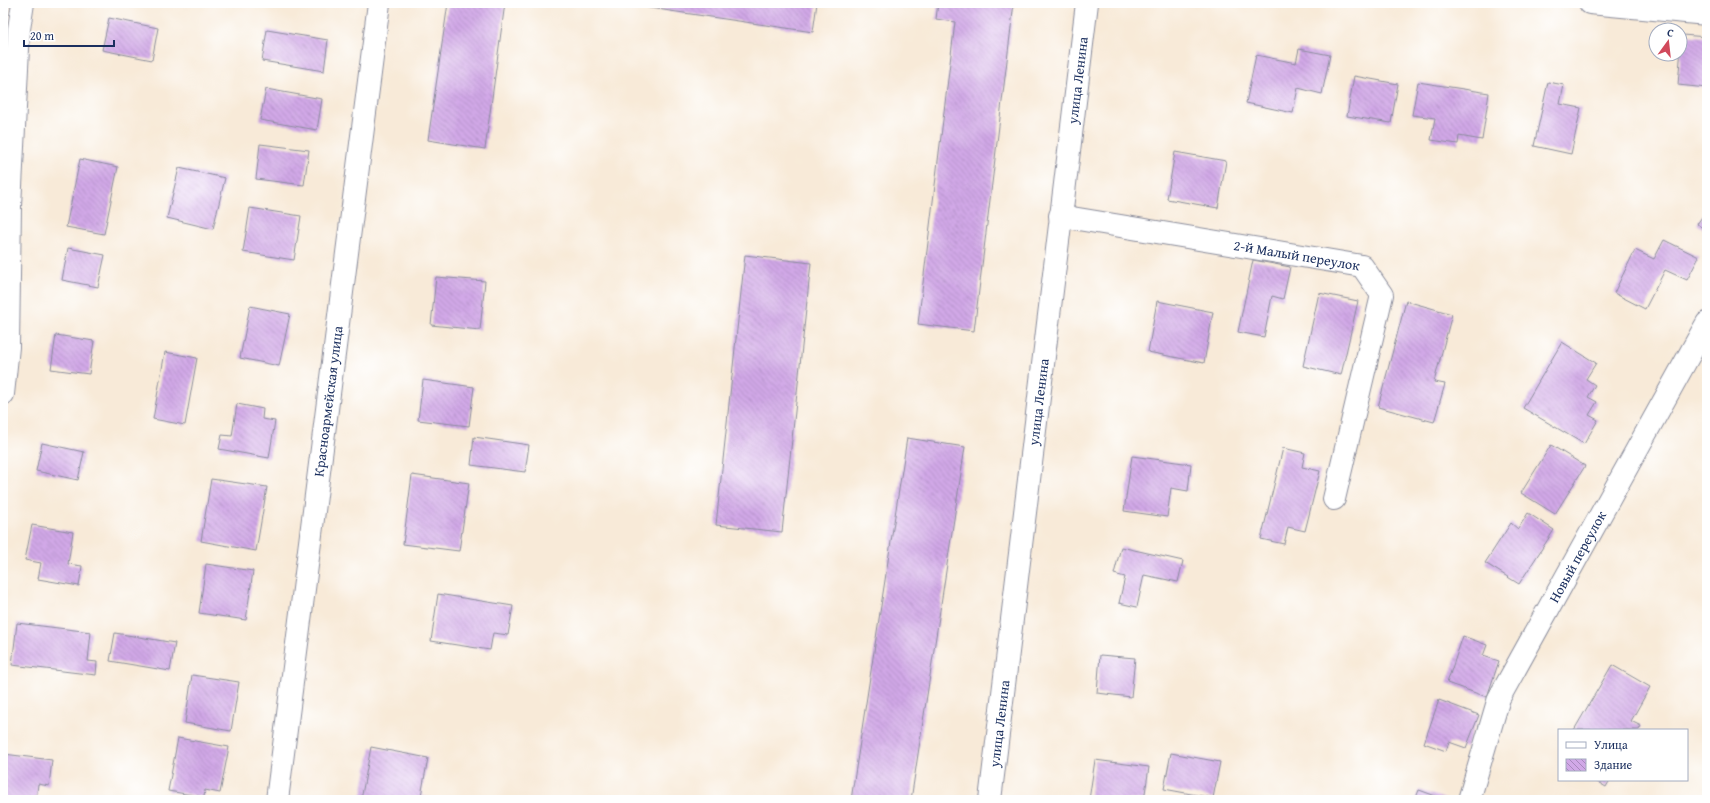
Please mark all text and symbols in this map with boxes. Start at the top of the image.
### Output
scale bar [24,22,114,48]
north arrow [1648,22,1688,62]
text: С [1666,24,1676,41]
text: 20 m [30,27,54,44]
street label: улица Ленина [1062,35,1093,126]
street label: 2-й Малый переулок [1232,235,1362,276]
street label: Красноармейская улица [308,324,348,478]
street label: улица Ленина [1023,357,1054,448]
street label: Новый переулок [1544,506,1611,606]
street label: улица Ленина [984,679,1015,769]
legend [1558,729,1688,781]
text: Улица [1594,736,1628,753]
text: Здание [1594,756,1633,773]

